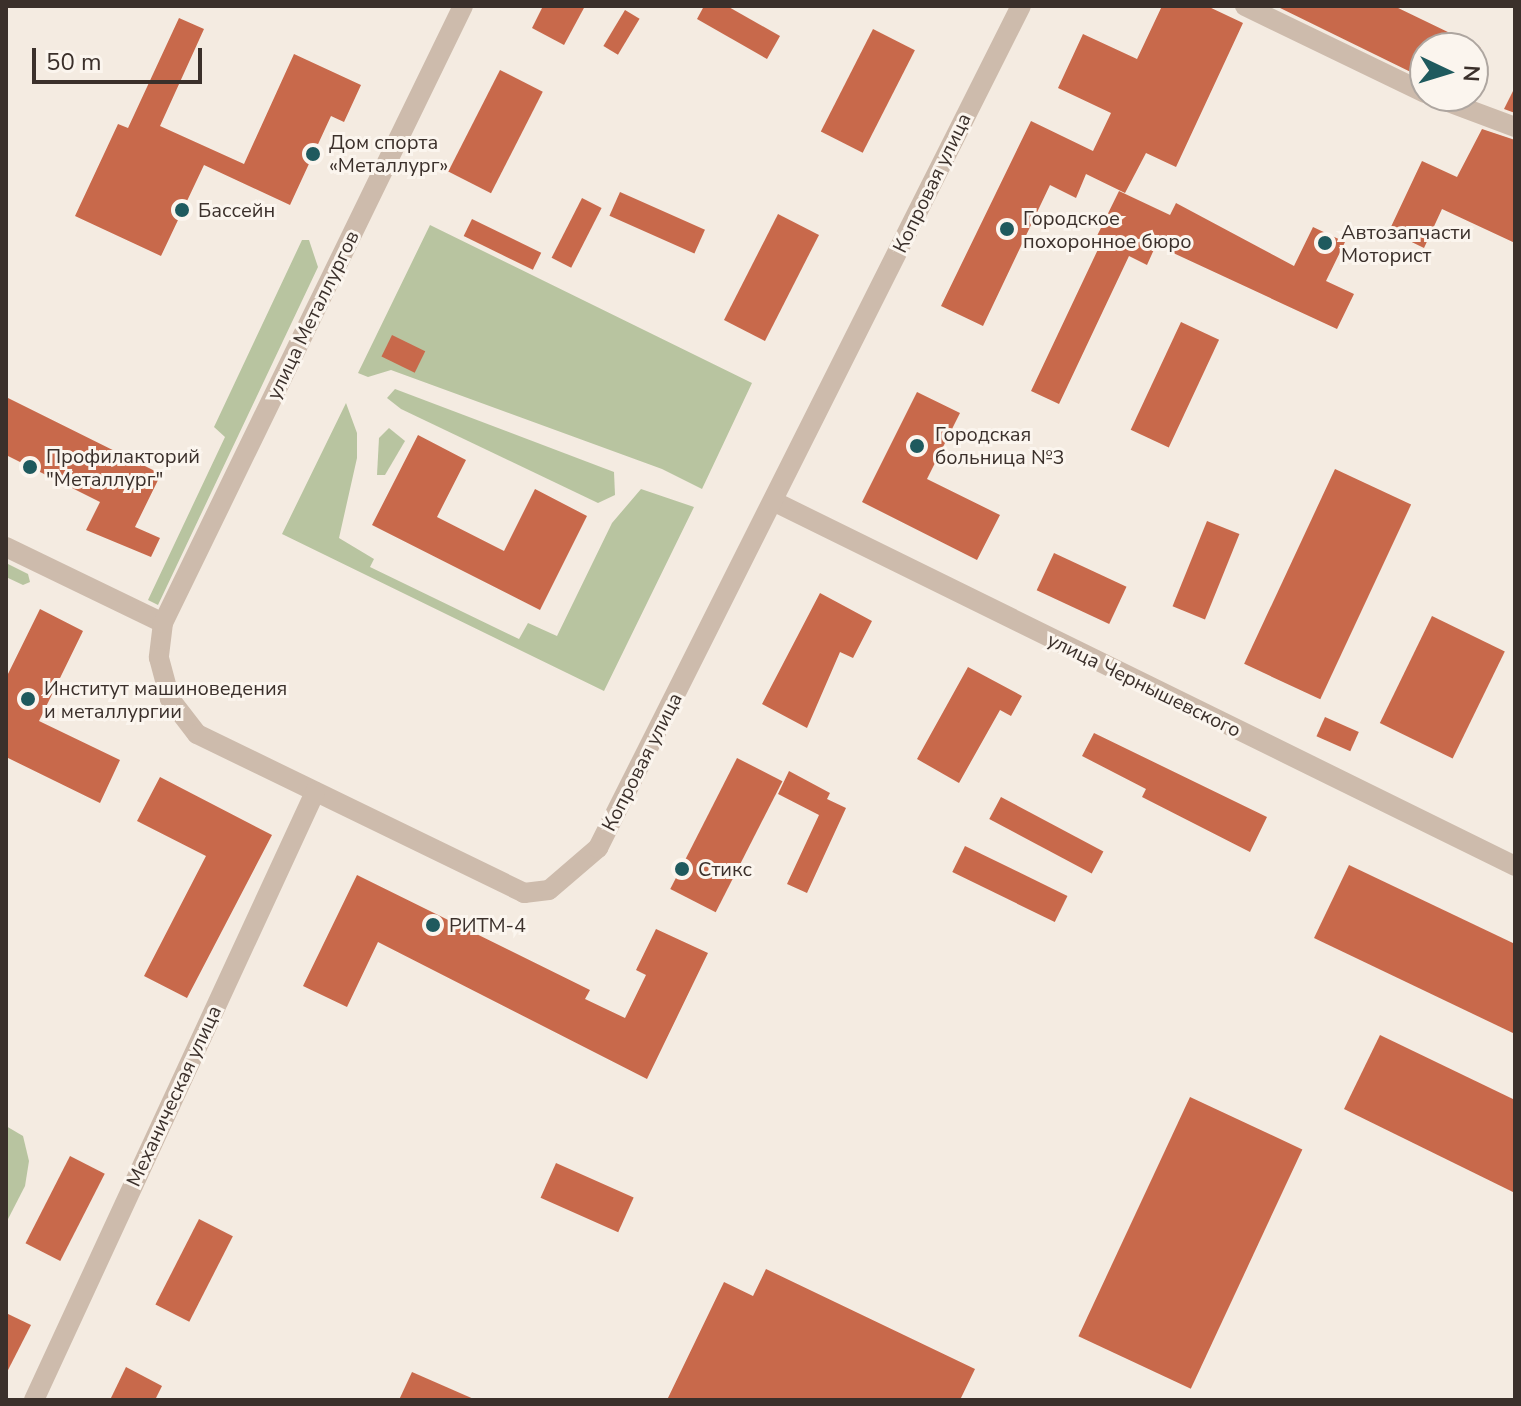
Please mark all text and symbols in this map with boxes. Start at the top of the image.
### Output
scale bar [36,32,206,82]
north arrow [1409,32,1489,112]
text: 50 m [46,46,102,78]
text: N [1455,64,1486,83]
street label: Копровая улица [888,109,976,257]
place label: Дом спорта «Металлург» [329,130,448,177]
marker: Дом спорта «Металлург» [304,145,322,163]
place label: Бассейн [198,198,275,222]
marker: Бассейн [173,201,191,219]
place label: Городское похоронное бюро [1023,206,1191,253]
marker: Городское похоронное бюро [998,220,1016,238]
place label: Автозапчасти Моторист [1341,220,1471,267]
street label: улица Металлургов [262,227,364,403]
marker: Автозапчасти Моторист [1316,234,1334,252]
place label: Городская больница №3 [935,422,1065,469]
marker: Городская больница №3 [906,435,928,457]
place label: Профилакторий "Металлург" [46,444,200,491]
marker: Профилакторий "Металлург" [21,458,39,476]
street label: улица Чернышевского [1043,628,1245,742]
place label: Институт машиноведения и металлургии [44,676,287,723]
street label: Копровая улица [597,689,687,835]
marker: Институт машиноведения и металлургии [19,690,37,708]
place label: Стикс [698,857,752,881]
marker: Стикс [673,860,691,878]
place label: РИТМ-4 [449,913,526,937]
marker: РИТМ-4 [424,916,442,934]
street label: Механическая улица [122,1002,226,1190]

